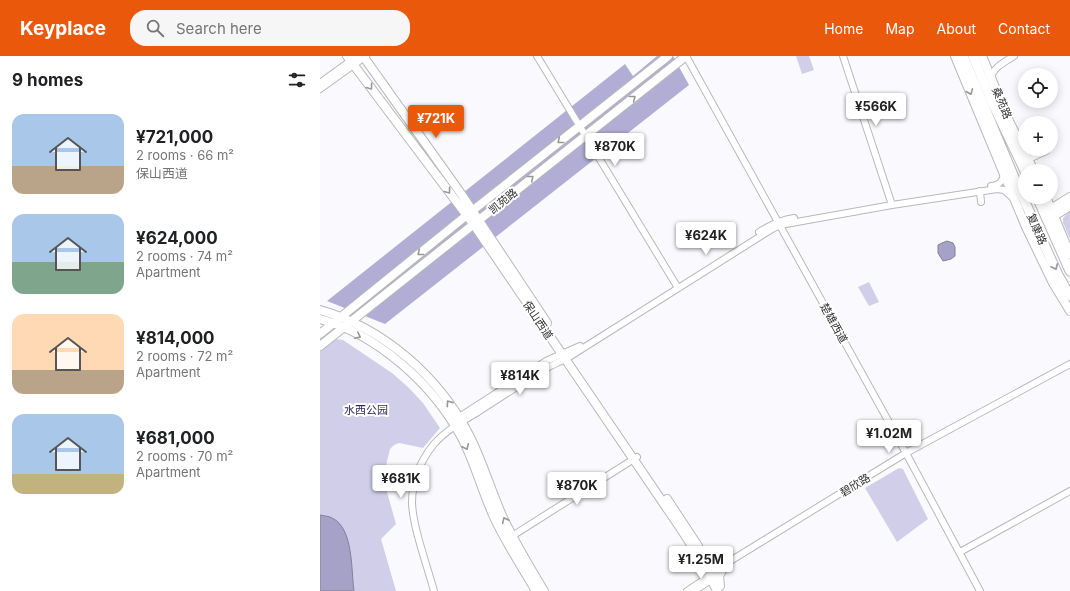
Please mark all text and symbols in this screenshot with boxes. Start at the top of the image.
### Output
search box [130,10,410,46]
text: Keyplace [20,17,106,40]
icon: search [144,17,166,39]
text: Search here [176,19,262,38]
text: Home [824,20,863,37]
text: Map [885,20,915,37]
text: About [937,20,976,37]
text: Contact [998,20,1050,37]
map controls [1018,68,1058,204]
button: locate [1018,68,1058,108]
icon: filters [286,69,308,91]
text: 9 homes [12,70,83,90]
one-way arrow [365,83,372,90]
street label: 桑苑路 [989,85,1015,121]
one-way arrow [965,88,973,95]
pin: ¥566K [848,93,904,127]
one-way arrow [628,95,635,102]
text: ¥566K [855,98,897,114]
pin: ¥721K [408,105,464,139]
text: ¥721K [417,110,455,126]
button: + [1018,116,1058,156]
text: ¥721,000 [136,127,213,147]
icon: home [44,130,92,178]
pin: ¥870K [587,133,643,167]
one-way arrow [557,136,565,143]
text: ¥870K [594,138,636,154]
text: 2 rooms · 66 m² [136,147,234,163]
button: − [1018,164,1058,204]
text: 保山西道 [136,165,188,181]
one-way arrow [526,176,533,183]
street label: 凯苑路 [486,185,520,217]
one-way arrow [444,187,451,194]
street label: 复康路 [1024,211,1050,247]
pin: ¥624K [678,222,734,256]
text: ¥624K [685,227,727,243]
text: ¥624,000 [136,228,218,248]
icon: home [44,230,92,278]
text: 2 rooms · 74 m² [136,248,233,264]
one-way arrow [418,249,425,256]
one-way arrow [1050,263,1058,270]
text: Apartment [136,264,201,280]
street label: 保山西道 [520,298,556,342]
street label: 楚雄西道 [817,300,851,346]
text: ¥814,000 [136,328,215,348]
icon: home [44,330,92,378]
one-way arrow [354,331,362,338]
text: 2 rooms · 72 m² [136,348,233,364]
pin: ¥814K [492,362,548,396]
text: Apartment [136,364,201,380]
text: ¥814K [500,367,540,383]
one-way arrow [447,401,454,408]
park label: 水西公园 [344,403,388,417]
pin: ¥1.02M [856,420,922,454]
text: ¥1.02M [866,425,912,441]
text: ¥681,000 [136,428,215,448]
icon: home [44,430,92,478]
one-way arrow [461,443,469,451]
text: 2 rooms · 70 m² [136,448,233,464]
text: Apartment [136,464,201,480]
pin: ¥681K [373,465,429,499]
text: ¥681K [381,470,421,486]
street label: 碧欣路 [837,471,873,499]
pin: ¥870K [549,472,605,506]
text: ¥870K [556,477,598,493]
one-way arrow [502,517,510,525]
pin: ¥1.25M [668,546,734,580]
text: ¥1.25M [678,551,724,567]

